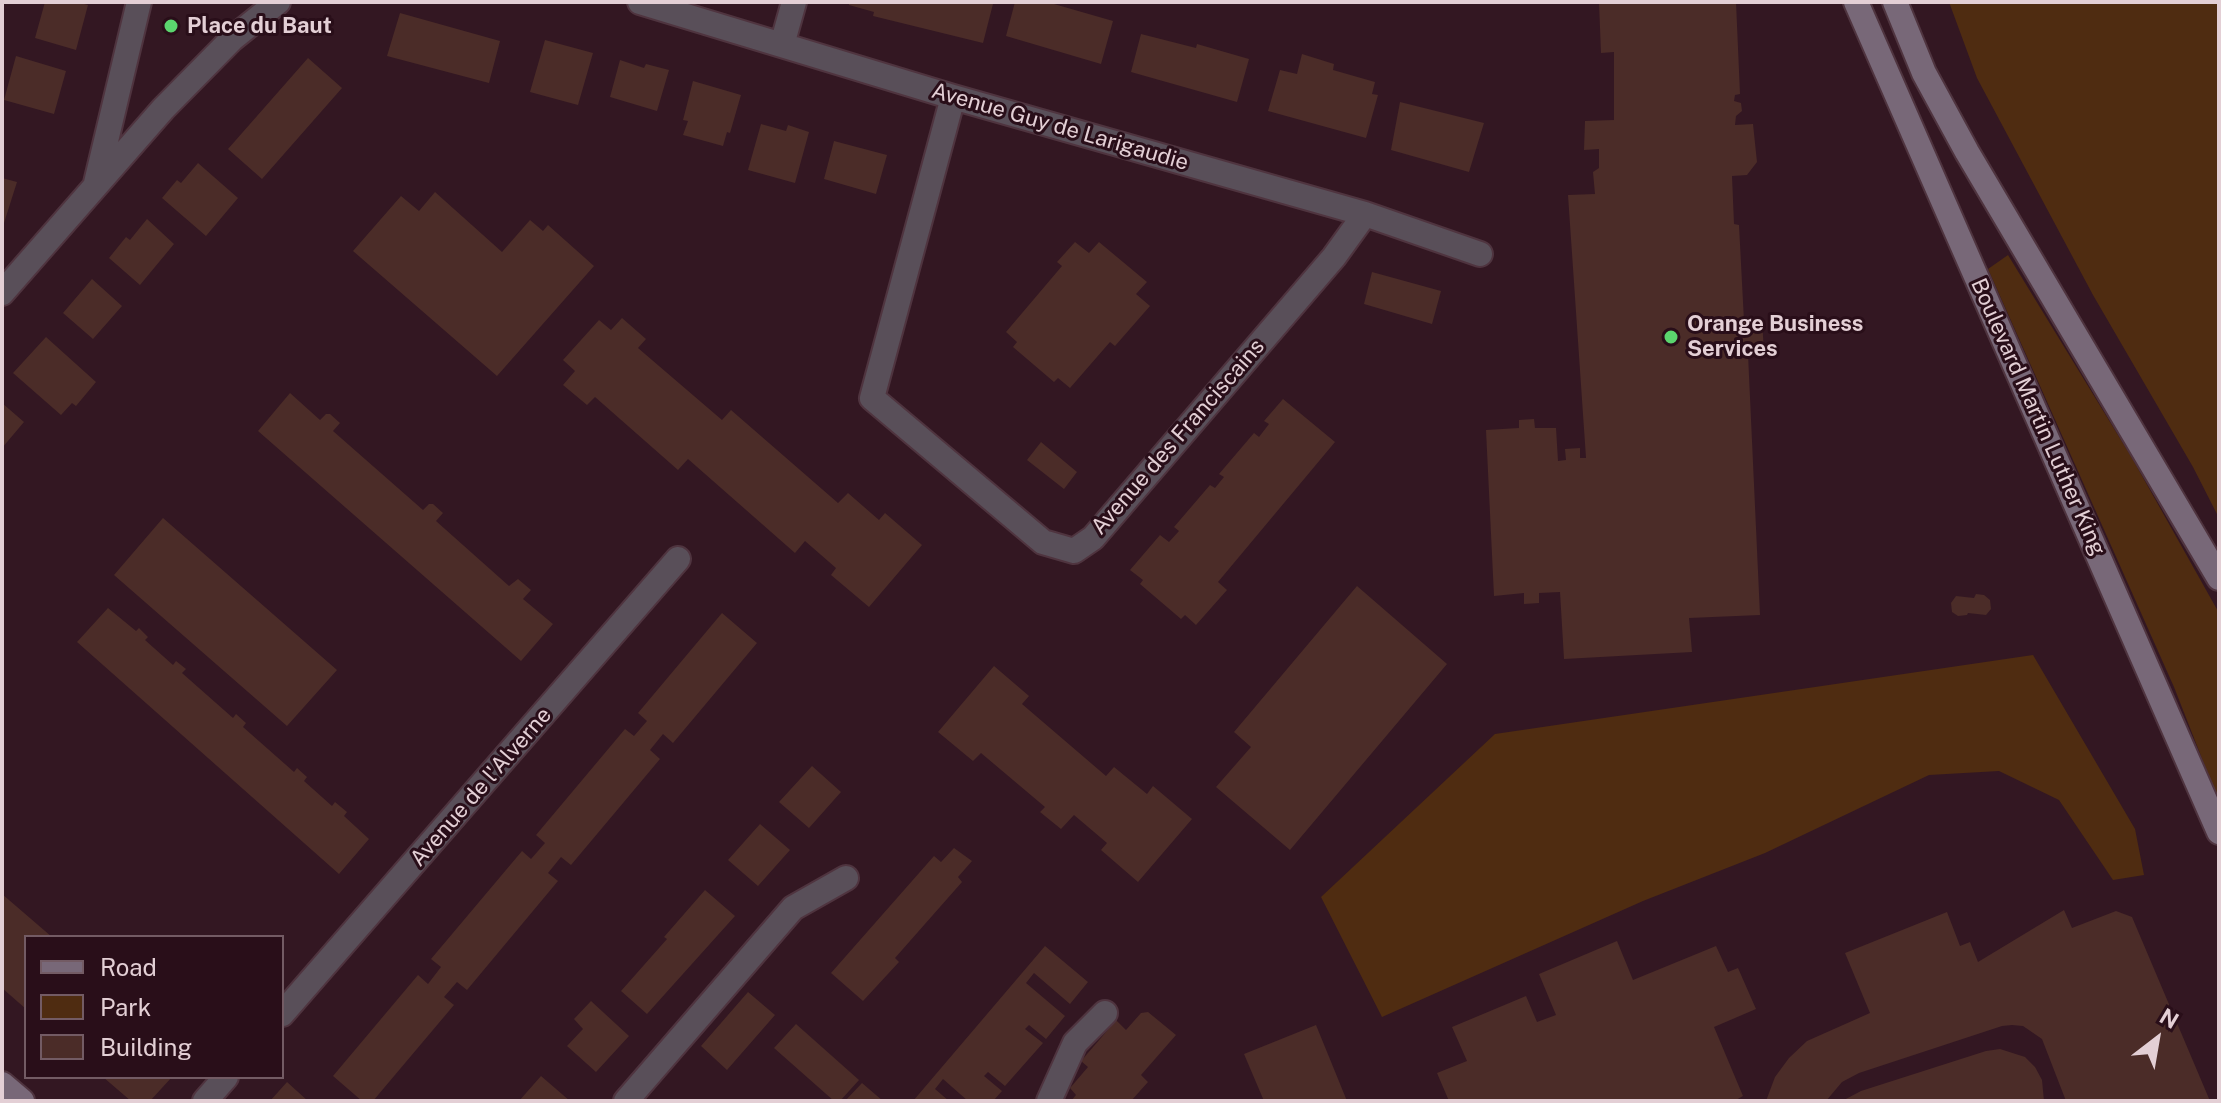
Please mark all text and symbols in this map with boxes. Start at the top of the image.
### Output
place label: Place du Baut [187,13,332,39]
marker: Place du Baut [162,17,180,35]
street label: Avenue Guy de Larigaudie [929,78,1191,176]
street label: Boulevard Martin Luther King [1965,274,2111,560]
place label: Orange Business Services [1687,311,1863,362]
marker: Orange Business Services [1662,328,1680,346]
street label: Avenue des Franciscains [1086,334,1270,540]
street label: Avenue de l'Alverne [405,702,557,872]
legend [24,935,284,1079]
text: Road [100,953,157,981]
text: Park [100,993,151,1021]
north arrow [2117,999,2197,1079]
text: N [2155,1003,2183,1034]
text: Building [100,1033,192,1061]

